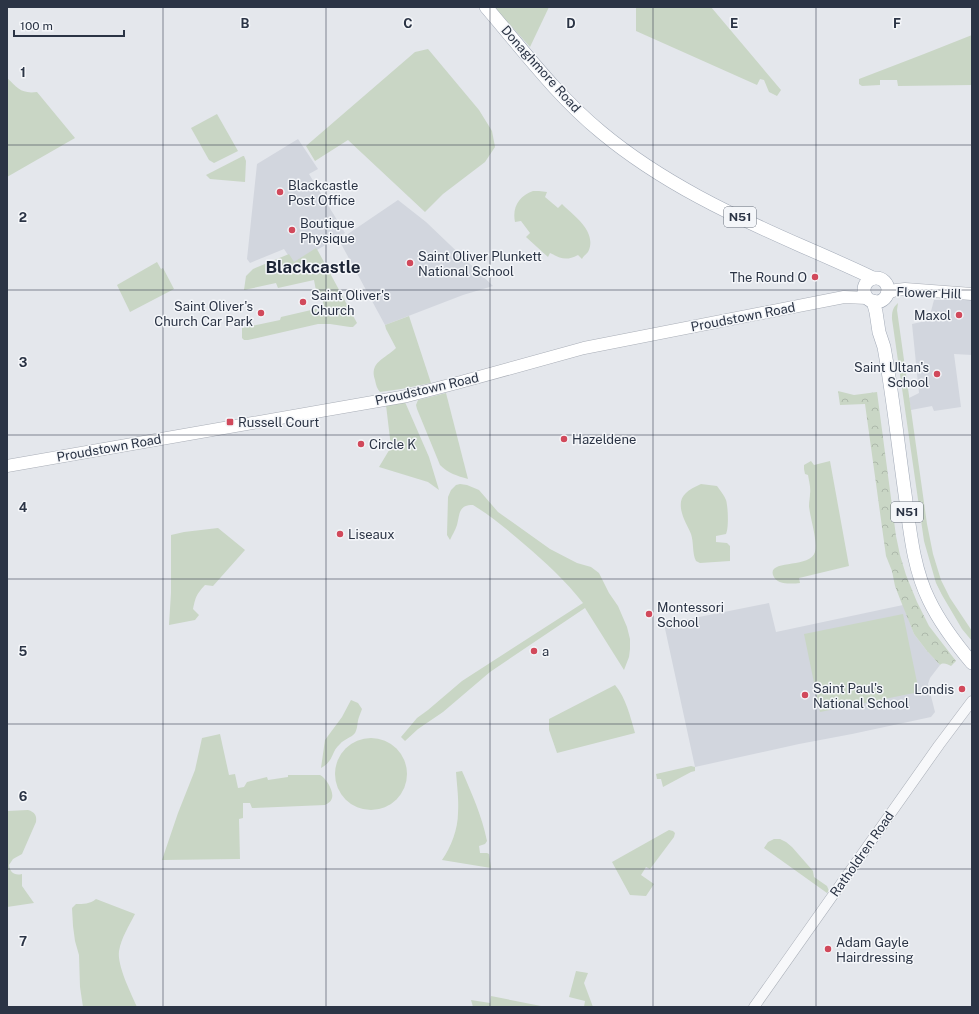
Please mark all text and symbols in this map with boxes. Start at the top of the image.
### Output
scale bar [14,12,124,38]
text: B [241,16,250,31]
text: C [403,16,413,31]
text: E [730,16,738,31]
text: F [893,16,901,31]
text: 100 m [20,19,53,33]
street label: Donaghmore Road [498,22,584,116]
text: 1 [20,65,26,80]
place label: Blackcastle Post Office [288,178,358,208]
marker: Blackcastle Post Office [275,187,285,197]
road number: N51 [724,207,756,227]
text: 2 [19,210,27,225]
place label: Boutique Physique [300,216,355,246]
marker: Boutique Physique [287,225,297,235]
place label: Saint Oliver Plunkett National School [418,249,542,279]
district label: Blackcastle [265,257,361,277]
marker: Saint Oliver Plunkett National School [405,258,415,268]
place label: The Round O [730,270,807,285]
marker: The Round O [810,272,820,282]
street label: Flower Hill [896,284,962,302]
place label: Saint Oliver's Church [311,288,390,318]
marker: Saint Oliver's Church [298,297,308,307]
place label: Saint Oliver's Church Car Park [154,299,253,329]
street label: Proudstown Road [690,300,796,334]
marker: Saint Oliver's Church Car Park [256,308,266,318]
place label: Maxol [914,308,951,323]
marker: Maxol [954,310,964,320]
text: 3 [19,355,28,370]
place label: Saint Ultan's School [854,360,929,390]
marker: Saint Ultan's School [932,369,942,379]
street label: Proudstown Road [374,370,480,408]
place label: Russell Court [238,415,319,430]
marker: Russell Court [225,417,235,427]
street label: Proudstown Road [55,431,163,465]
place label: Hazeldene [572,432,636,447]
marker: Hazeldene [559,434,569,444]
place label: Circle K [369,437,416,452]
marker: Circle K [356,439,366,449]
text: 4 [19,500,28,515]
road number: N51 [891,502,923,522]
place label: Liseaux [348,527,395,542]
marker: Liseaux [335,529,345,539]
place label: Montessori School [657,600,724,630]
marker: Montessori School [644,609,654,619]
text: 5 [19,644,28,659]
place label: a [542,644,549,659]
marker: a [529,646,539,656]
place label: Saint Paul's National School [813,681,909,711]
place label: Londis [914,682,954,697]
marker: Londis [957,684,967,694]
marker: Saint Paul's National School [800,690,810,700]
text: 6 [19,789,28,804]
street label: Ratholdren Road [827,808,897,900]
text: 7 [19,934,27,949]
place label: Adam Gayle Hairdressing [836,935,914,965]
marker: Adam Gayle Hairdressing [823,944,833,954]

